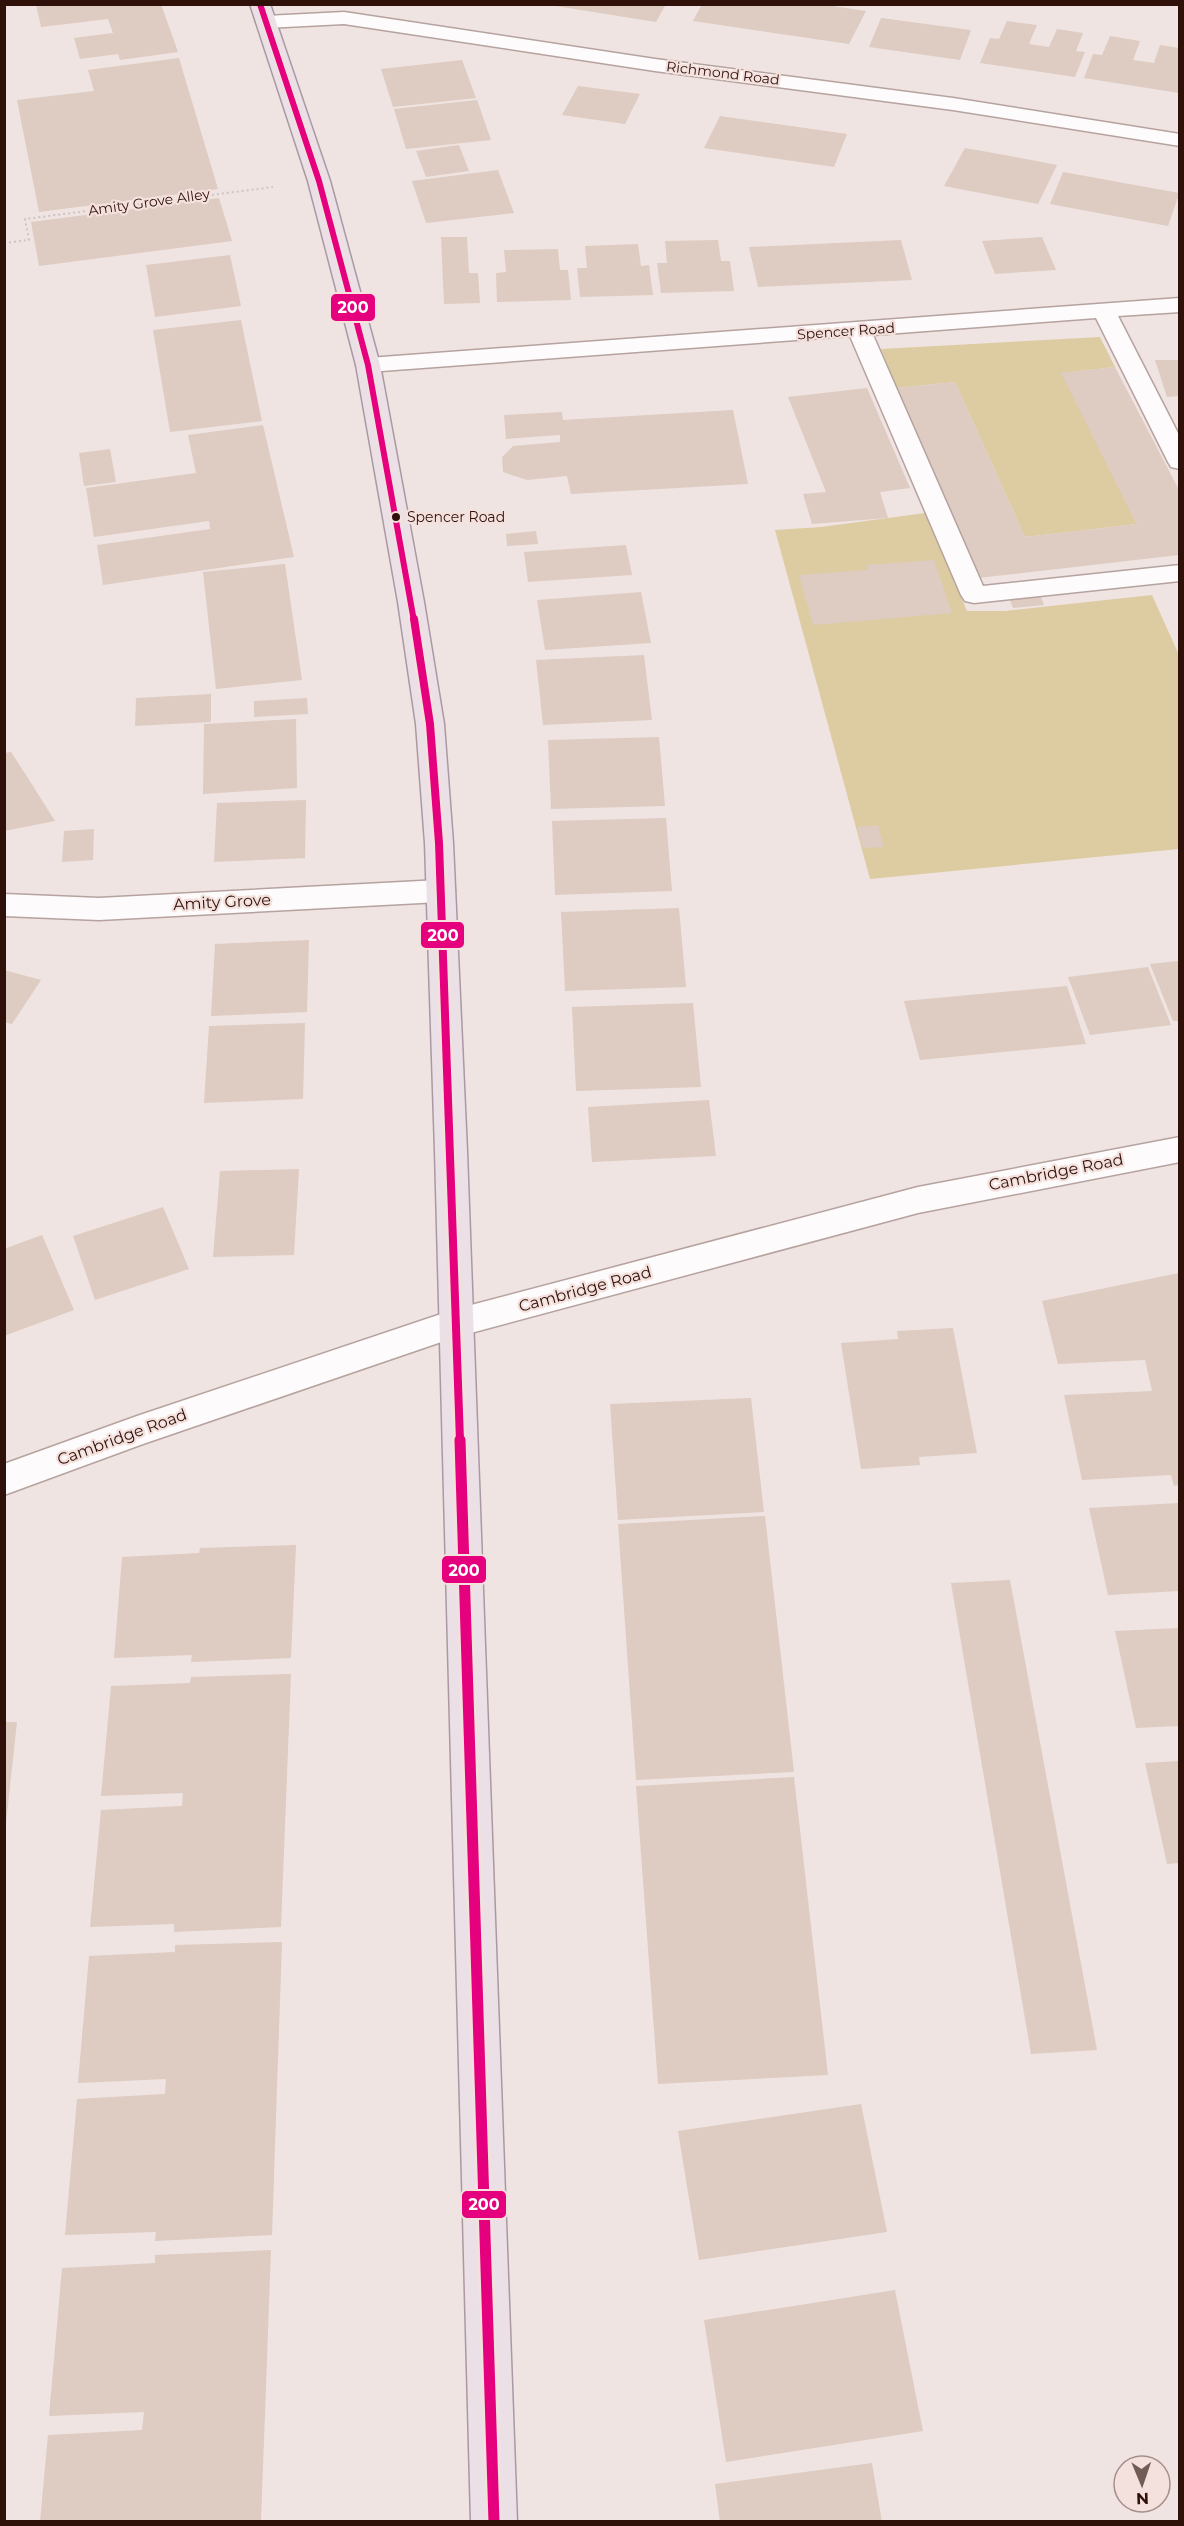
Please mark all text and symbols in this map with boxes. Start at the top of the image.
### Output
street label: Richmond Road [665,57,781,89]
street label: Amity Grove Alley [87,184,211,219]
line badge: 200 [330,293,376,322]
text: 200 [337,298,369,317]
street label: Spencer Road [796,319,896,343]
place label: Spencer Road [407,508,505,526]
marker: Spencer Road [390,511,402,523]
street label: Amity Grove [173,890,271,914]
line badge: 200 [420,921,465,949]
text: 200 [427,926,459,945]
street label: Cambridge Road [987,1150,1125,1194]
street label: Cambridge Road [517,1262,653,1316]
street label: Cambridge Road [55,1405,189,1469]
line badge: 200 [441,1555,487,1584]
text: 200 [448,1561,480,1580]
line badge: 200 [461,2190,507,2219]
text: 200 [468,2195,500,2214]
north arrow [1112,2454,1172,2514]
text: N [1136,2489,1149,2508]

